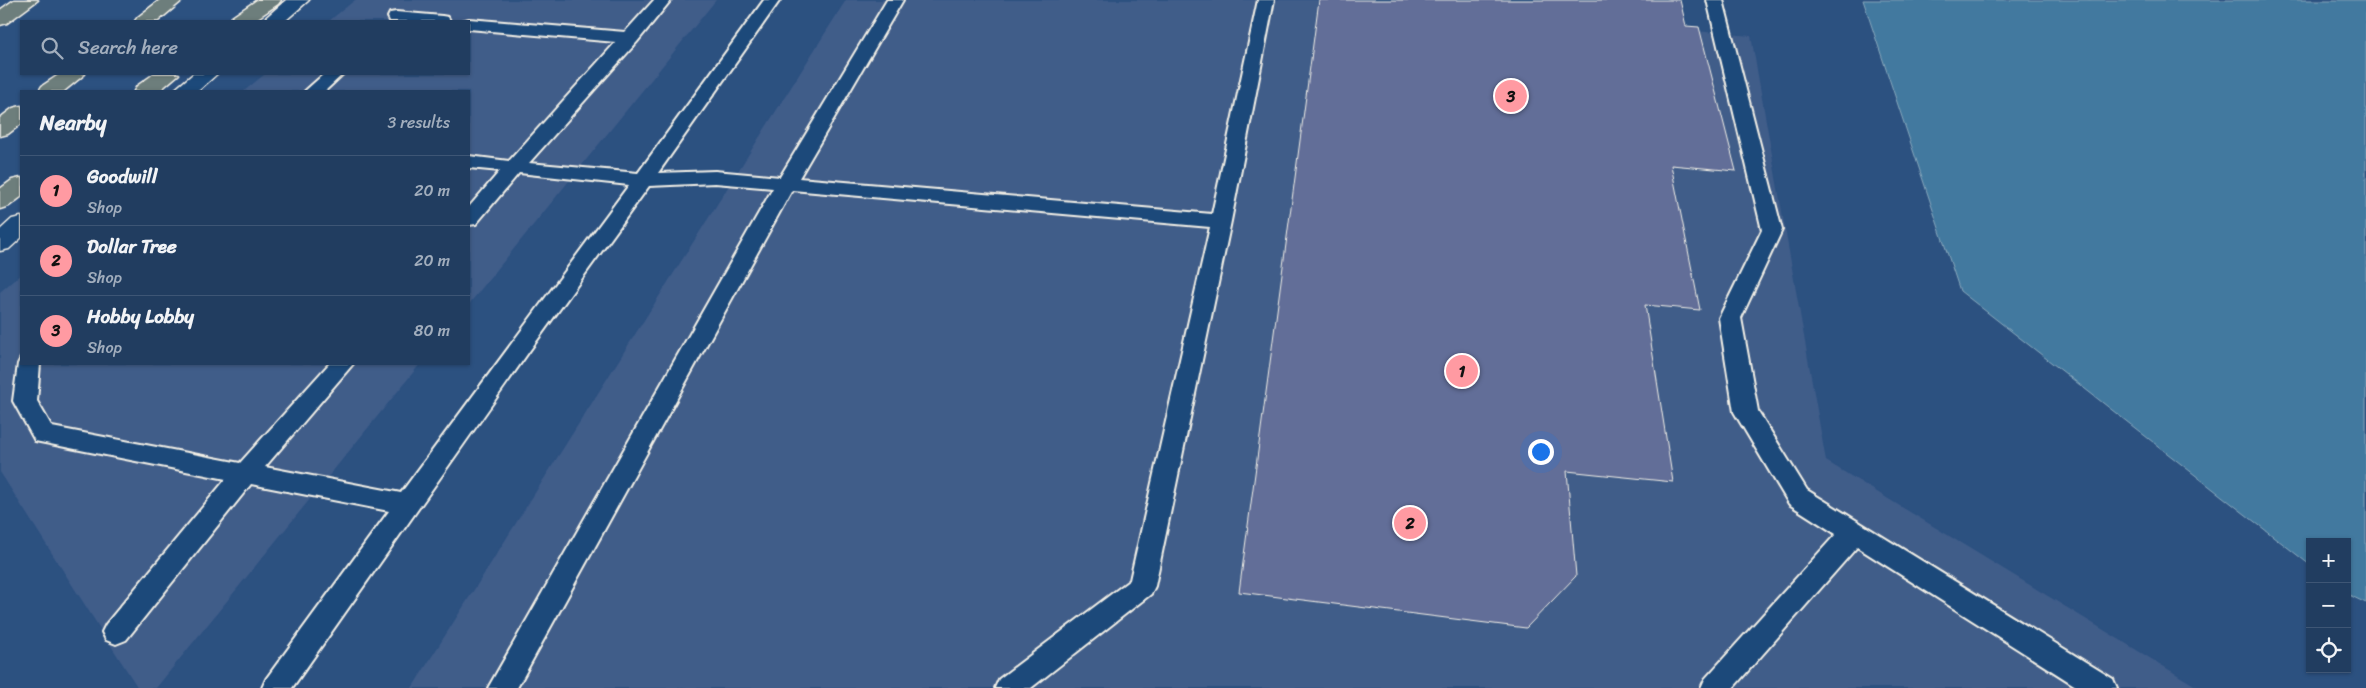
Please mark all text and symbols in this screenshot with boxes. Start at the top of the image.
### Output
search box [20,20,470,75]
text: Search here [78,31,178,64]
icon: search [38,34,66,62]
pin: 3 [1495,77,1527,115]
text: Nearby [40,104,106,142]
text: 3 results [387,108,450,137]
text: Goodwill [87,160,157,193]
text: 1 [53,176,59,205]
text: 20 m [414,176,450,205]
text: Shop [87,193,122,222]
text: Dollar Tree [87,230,177,263]
text: 2 [51,246,61,275]
text: 20 m [414,246,450,275]
text: Shop [87,263,122,292]
text: Hobby Lobby [87,300,194,333]
text: 3 [52,316,60,345]
text: 80 m [414,316,450,345]
text: Shop [87,333,122,362]
pin: 1 [1446,352,1478,390]
your location [1528,439,1554,465]
pin: 2 [1394,504,1426,542]
map controls [2306,538,2351,673]
button: + [2306,538,2351,583]
button: − [2306,583,2351,628]
button: locate [2306,628,2351,673]

